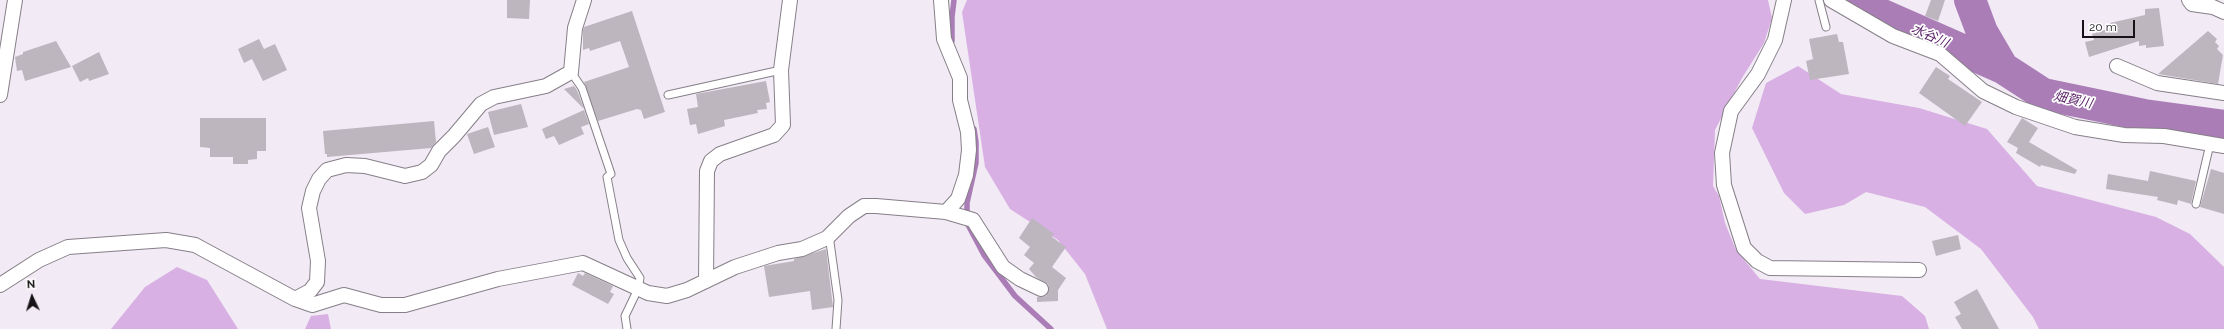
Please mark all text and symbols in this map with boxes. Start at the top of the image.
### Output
scale bar [2084,12,2137,38]
text: 20 m [2089,20,2117,34]
water label: 水谷川 [1909,21,1951,51]
water label: 畑賀川 [2052,88,2094,112]
north arrow [12,277,52,317]
text: N [26,278,36,291]

